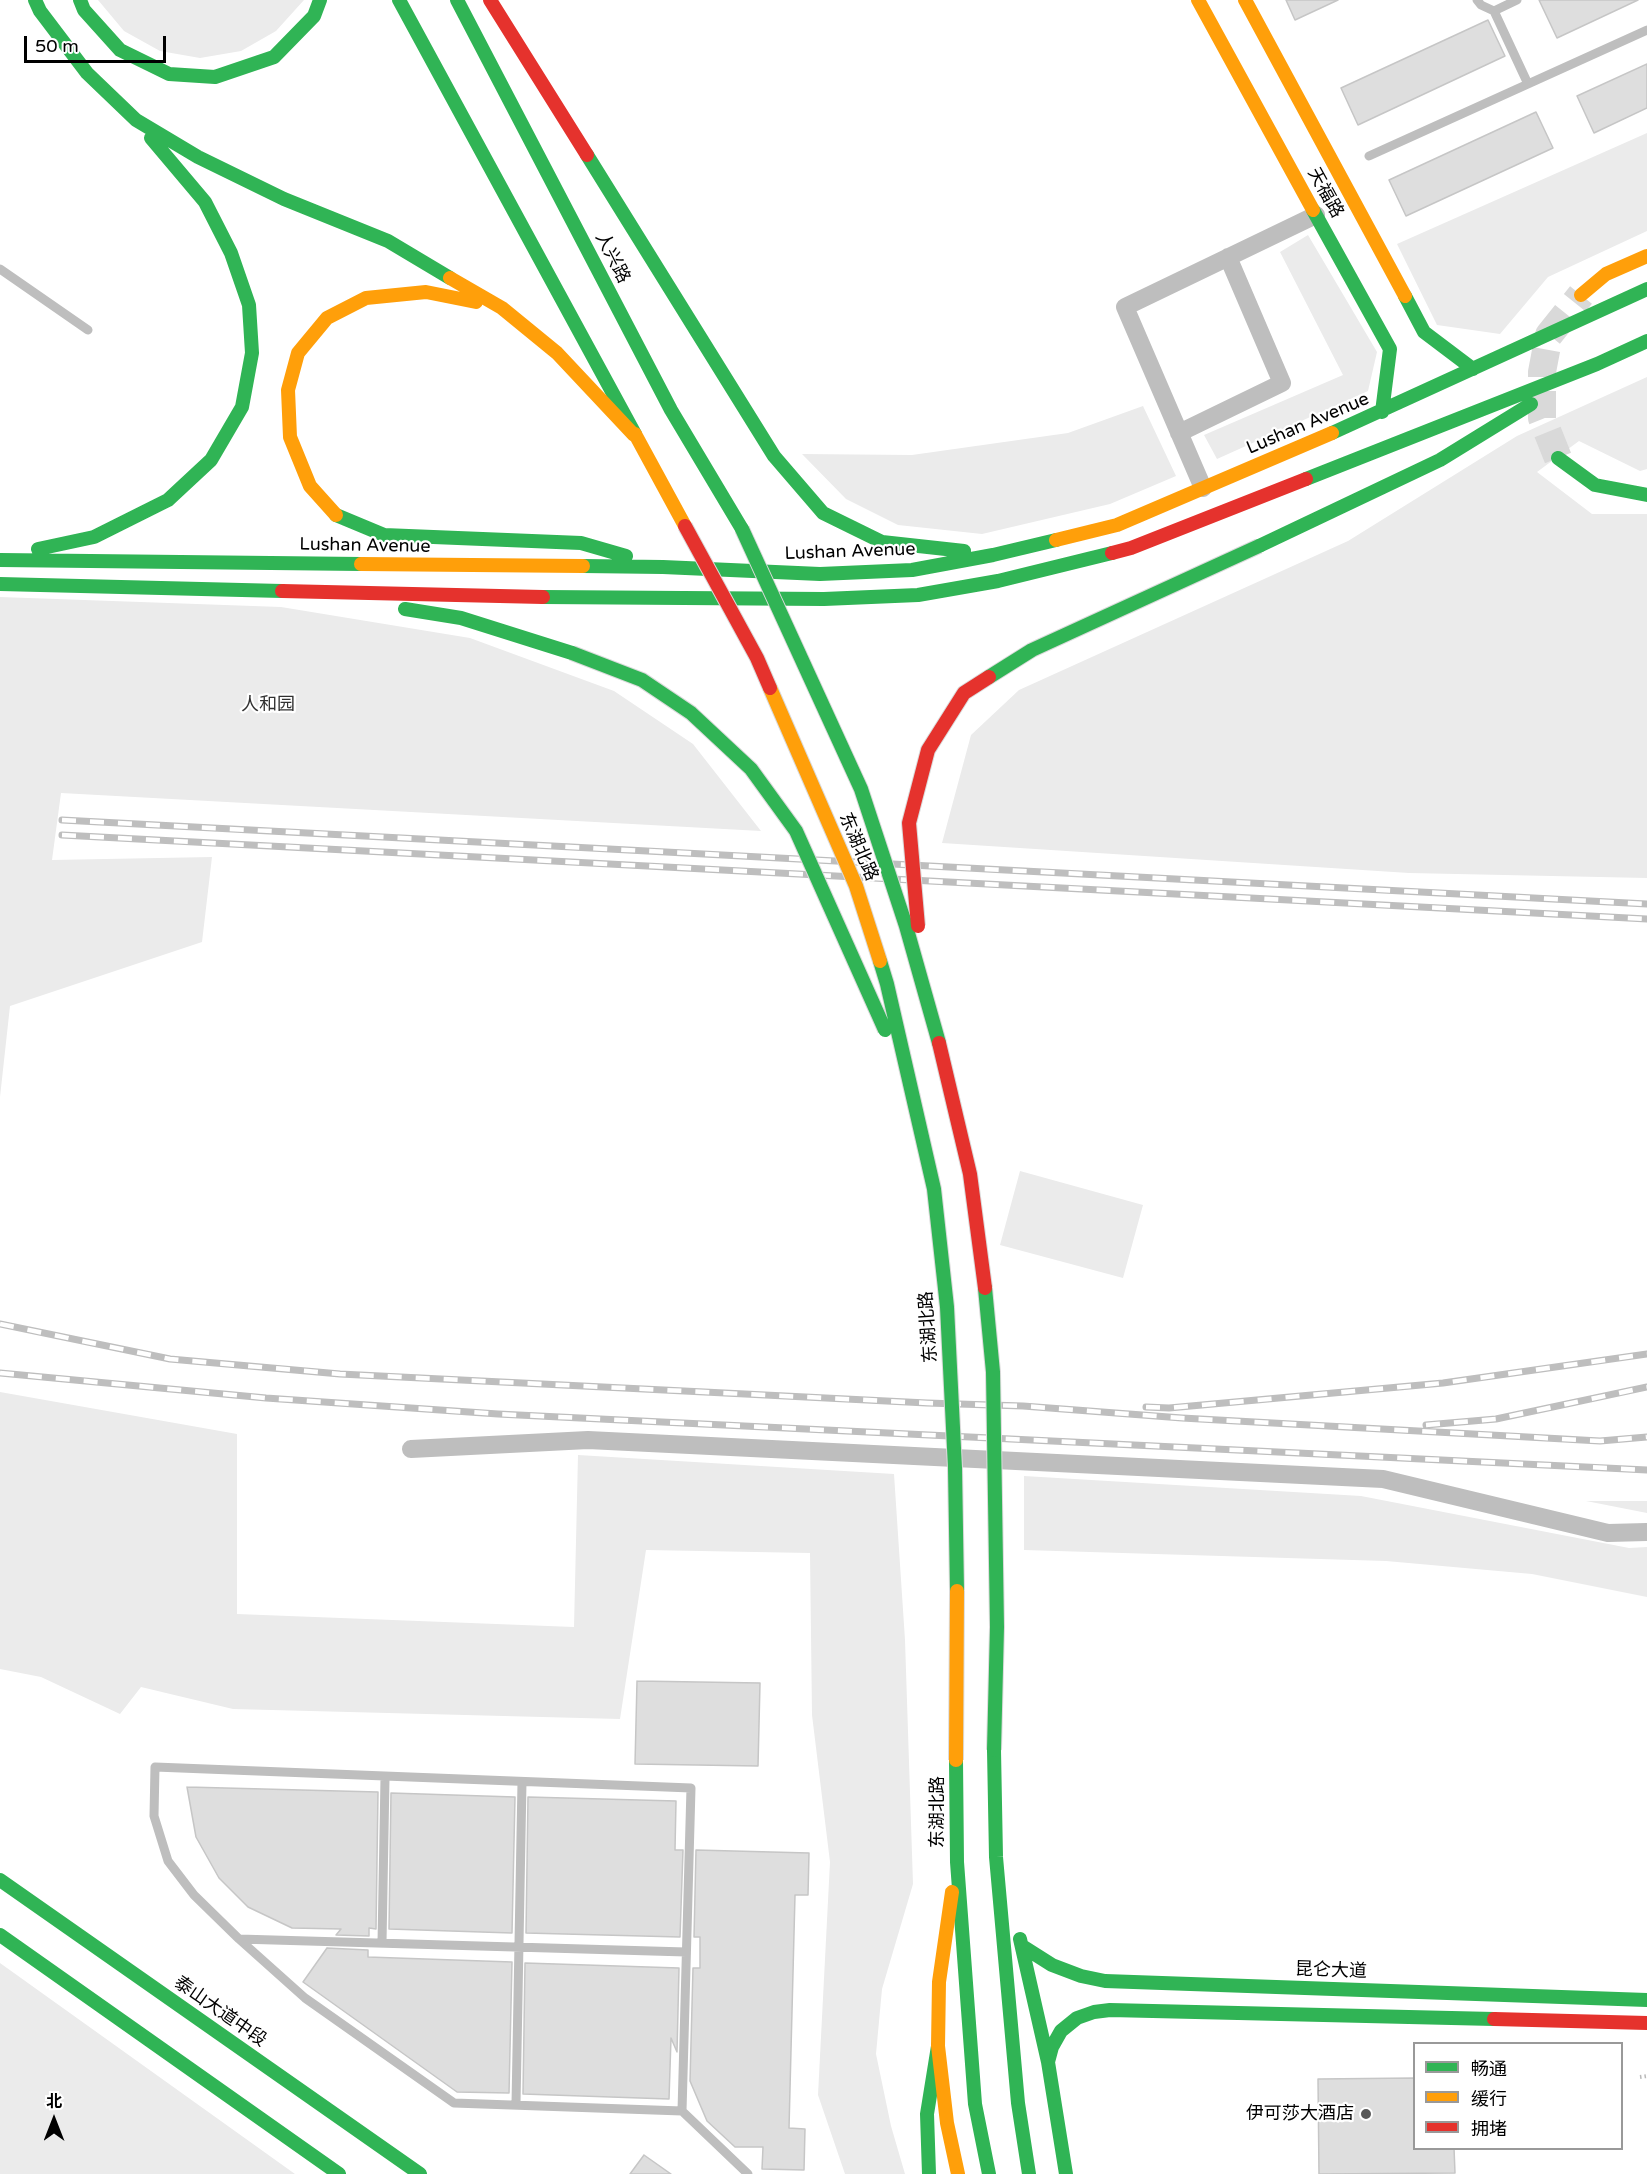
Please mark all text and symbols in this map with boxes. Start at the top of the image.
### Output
scale bar [27,24,170,62]
text: 50 m [35,35,79,57]
street label: 天福路 [1302,164,1348,222]
street label: 人兴路 [590,229,634,287]
street label: Lushan Avenue [1243,388,1373,460]
street label: Lushan Avenue [299,534,431,558]
street label: Lushan Avenue [784,539,916,565]
park label: 人和园 [241,694,295,716]
street label: 东湖北路 [834,810,882,884]
street label: 东湖北路 [916,1290,942,1364]
street label: 东湖北路 [927,1776,949,1848]
street label: 昆仑大道 [1295,1959,1367,1983]
street label: 泰山大道中段 [170,1972,270,2052]
legend [1413,2042,1623,2150]
text: 畅通 [1471,2058,1507,2080]
text: 缓行 [1471,2088,1507,2110]
north arrow [24,2090,84,2150]
text: 北 [46,2092,62,2112]
place label: 伊可莎大酒店 [1246,2103,1354,2125]
marker: 伊可莎大酒店 [1359,2107,1373,2121]
text: 拥堵 [1471,2118,1507,2140]

